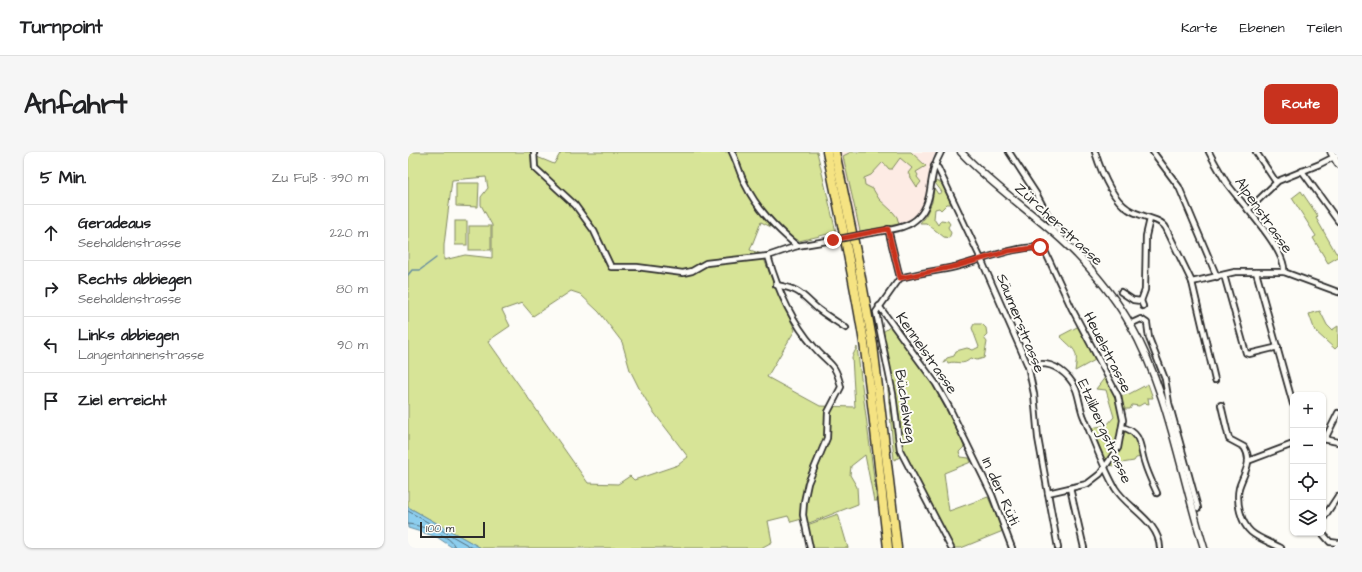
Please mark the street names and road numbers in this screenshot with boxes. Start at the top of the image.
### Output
street label: Alpenstrasse [1230,173,1298,258]
street label: Zürcherstrasse [1010,178,1107,271]
street label: Säumerstrasse [991,270,1050,376]
street label: Kennelstrasse [891,308,963,398]
street label: Heuelstrasse [1078,308,1137,396]
street label: Büchelweg [888,368,922,445]
street label: Etzlibergstrasse [1071,376,1137,487]
street label: In der Rüti [976,454,1025,529]

